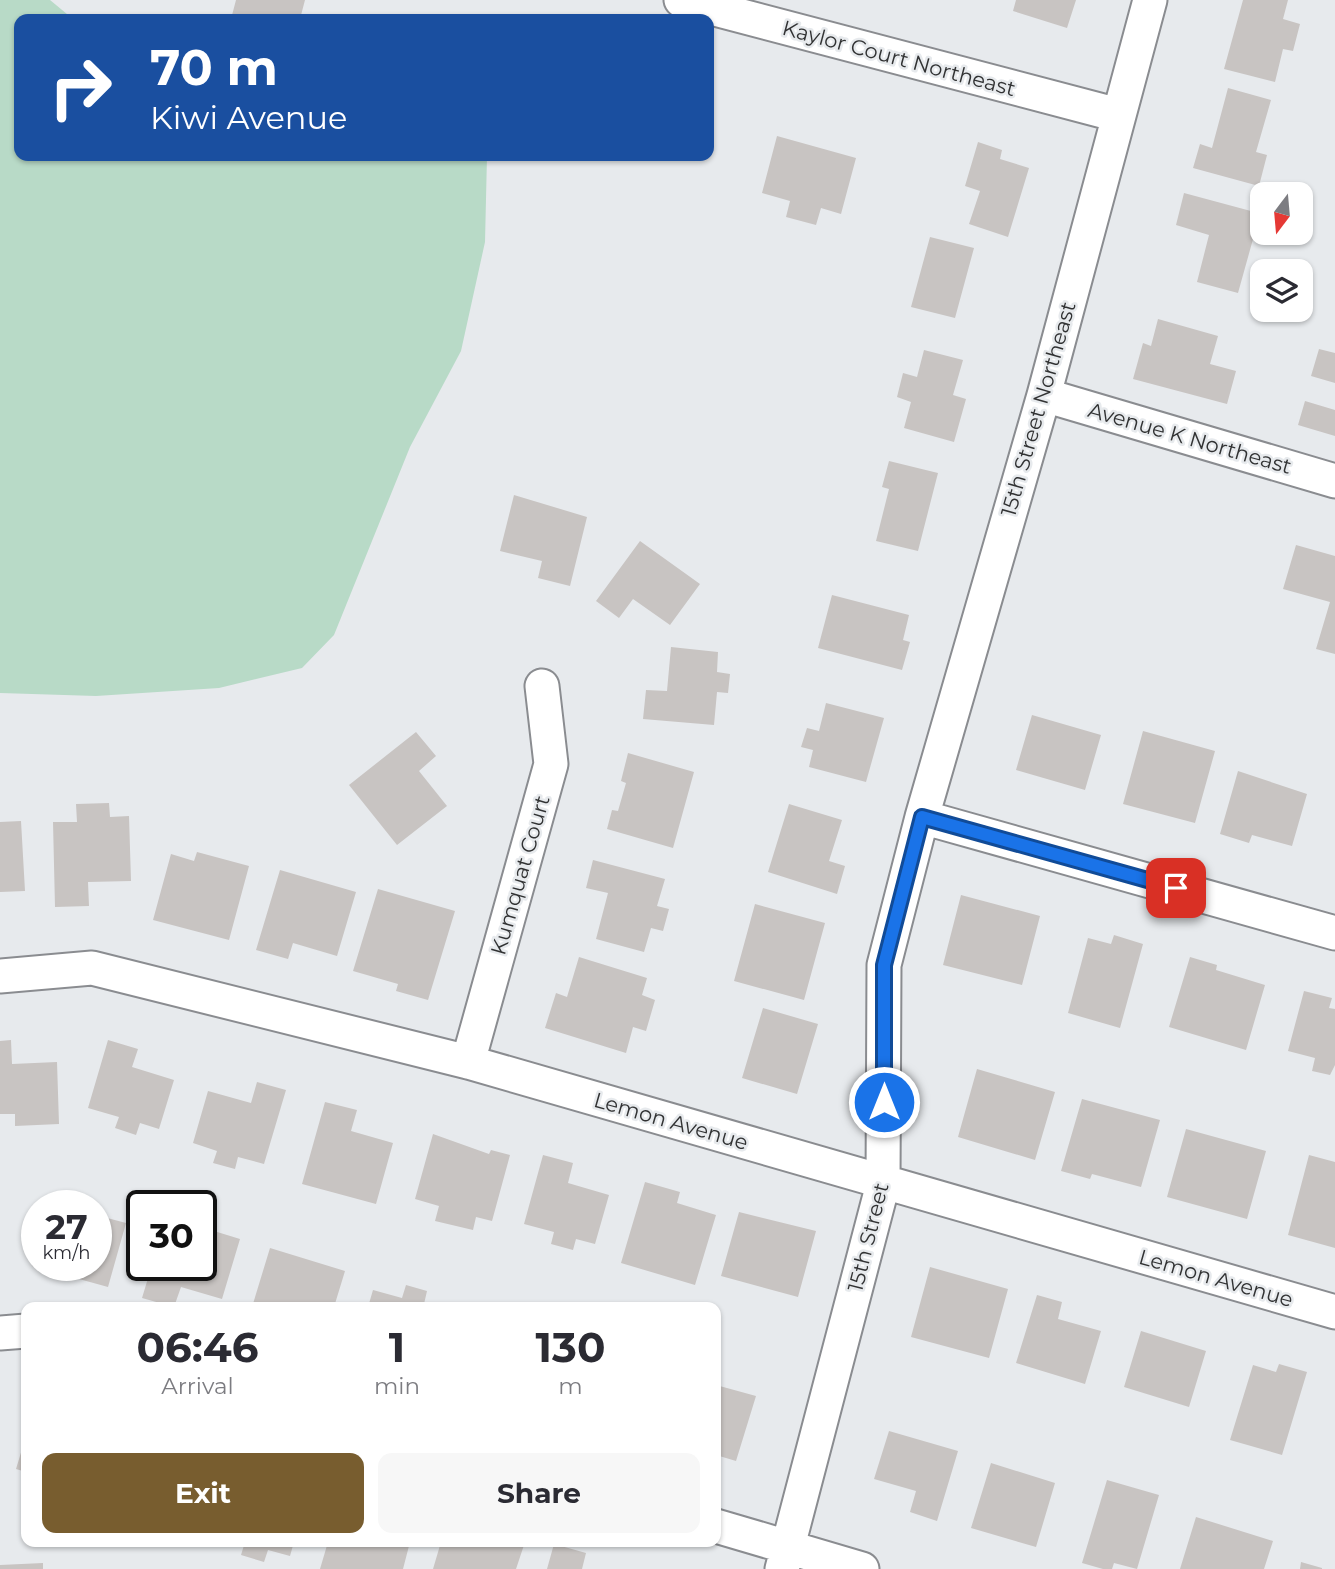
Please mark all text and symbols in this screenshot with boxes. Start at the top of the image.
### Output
street label: Kaylor Court Northeast [780,15,1018,101]
text: 70 m [150,38,278,97]
icon: right [35,42,126,133]
text: Kiwi Avenue [150,98,347,137]
north arrow [1250,182,1312,245]
map controls [1250,182,1313,322]
button: layers [1250,259,1313,322]
street label: 15th Street Northeast [995,299,1081,519]
street label: Avenue K Northeast [1085,397,1295,479]
street label: Kumquat Court [485,792,555,958]
pin [1146,858,1206,918]
icon: arrive [1157,869,1195,907]
position arrow [847,1065,921,1139]
street label: Lemon Avenue [591,1087,751,1155]
street label: 15th Street [842,1180,894,1294]
speed limit sign: 30 [126,1190,217,1281]
text: 27 [45,1205,88,1248]
text: km/h [42,1242,91,1264]
street label: Lemon Avenue [1136,1244,1296,1312]
text: 06:46 [137,1321,258,1373]
text: 1 [389,1321,405,1373]
text: 130 [536,1321,605,1373]
text: Arrival [161,1372,234,1400]
text: min [374,1372,420,1400]
text: m [558,1372,583,1400]
button: Exit [42,1453,364,1533]
button: Share [378,1453,700,1533]

